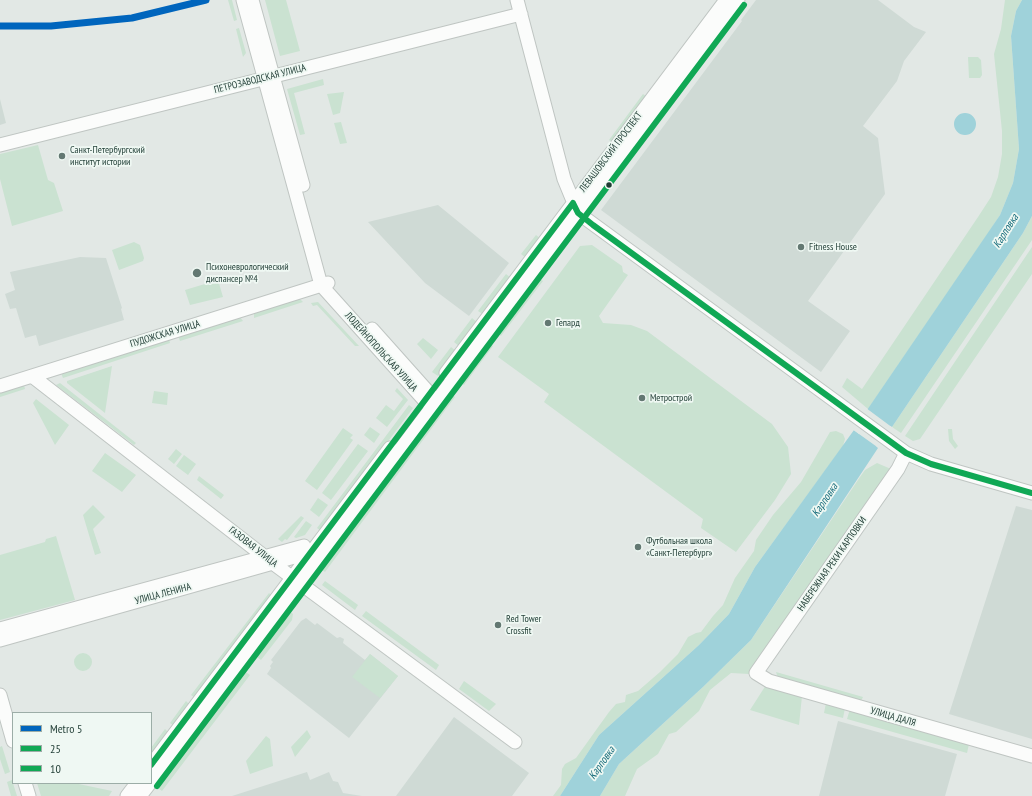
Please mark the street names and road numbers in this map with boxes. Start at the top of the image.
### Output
street label: ПЕТРОЗАВОДСКАЯ УЛИЦА [213,62,307,96]
street label: ЛЕВАШОВСКИЙ ПРОСПЕКТ [577,110,645,194]
street label: ЛОДЕЙНОПОЛЬСКАЯ УЛИЦА [342,310,420,394]
street label: ПУДОЖСКАЯ УЛИЦА [129,318,201,350]
street label: НАБЕРЕЖНАЯ РЕКИ КАРПОВКИ [795,515,869,613]
street label: ГАЗОВАЯ УЛИЦА [226,524,280,570]
street label: УЛИЦА ЛЕНИНА [134,581,192,607]
street label: УЛИЦА ДАЛЯ [869,705,917,729]

